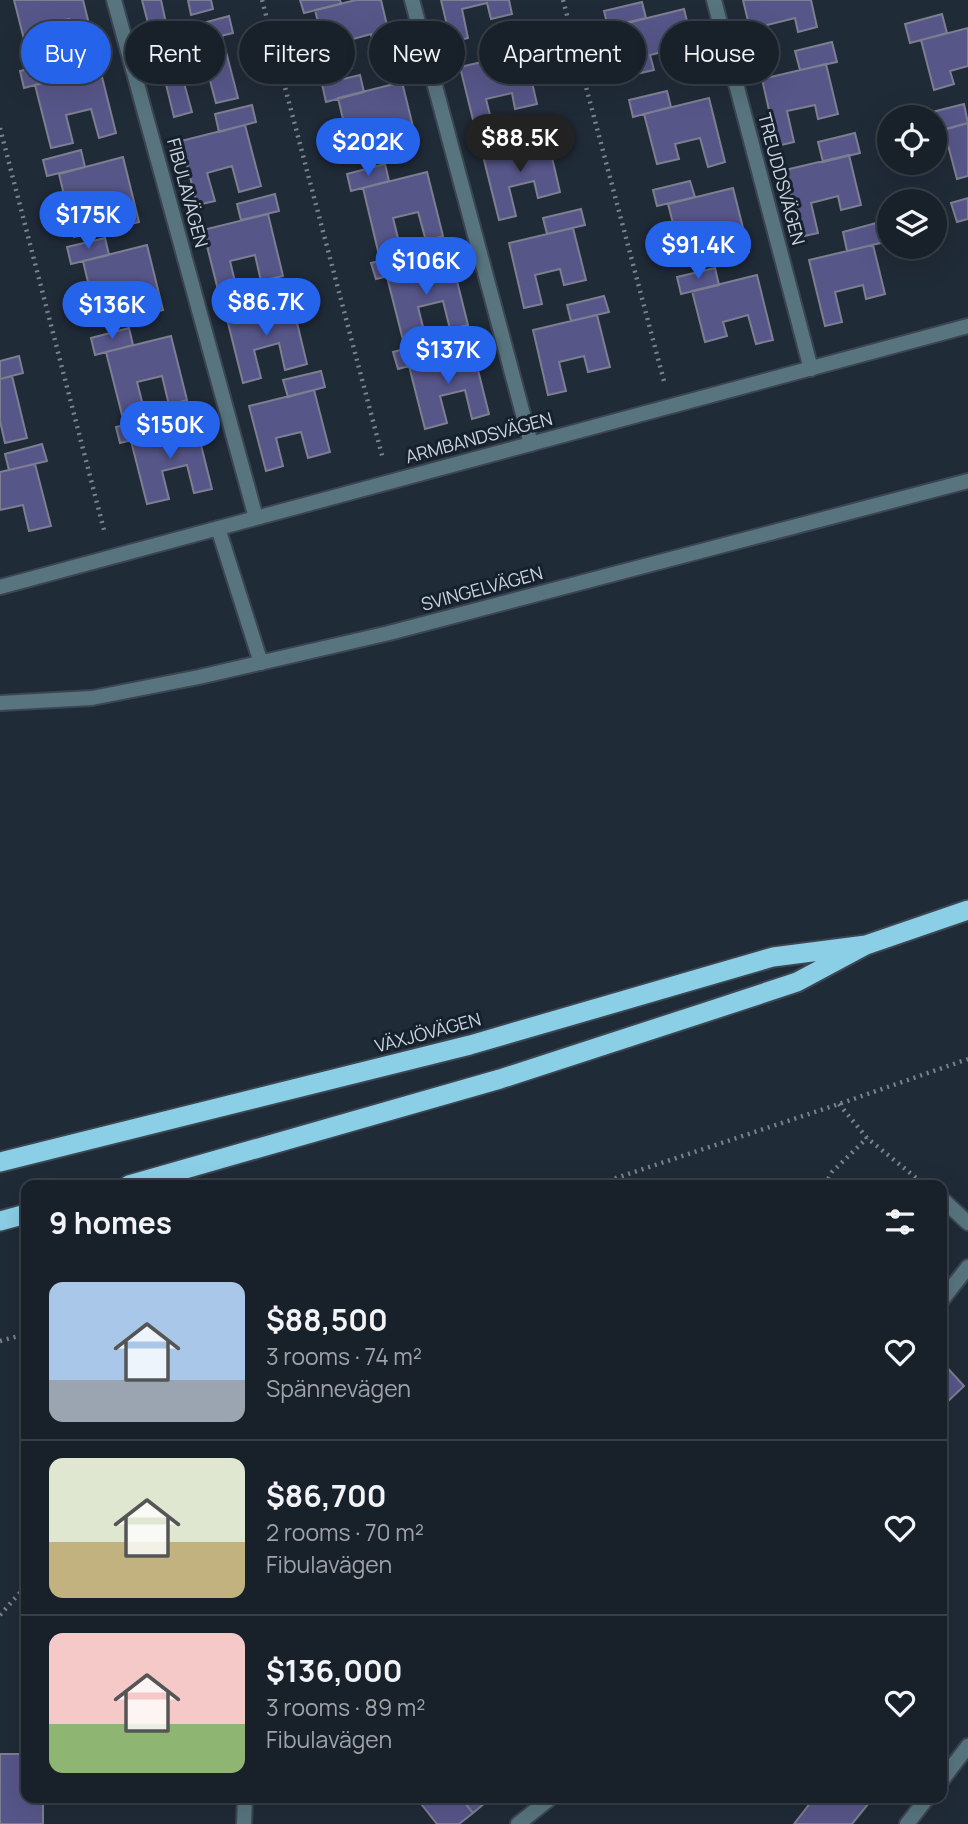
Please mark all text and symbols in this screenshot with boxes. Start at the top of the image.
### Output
chip: Buy [21,21,111,84]
chip: Rent [125,21,225,84]
chip: Filters [239,21,355,84]
chip: New [369,21,465,84]
chip: Apartment [479,21,646,84]
chip: House [660,21,779,84]
map controls [877,105,947,259]
button: locate [877,105,947,175]
street label: TREUDDSVÄGEN [753,110,811,247]
pin: $88.5K [463,114,577,174]
pin: $202K [319,118,417,178]
text: $88.5K [481,121,559,153]
text: $202K [332,125,404,157]
street label: FIBULAVÄGEN [162,135,214,250]
button: layers [877,189,947,259]
pin: $175K [39,191,137,251]
text: $175K [55,198,121,230]
pin: $91.4K [641,222,755,281]
text: $91.4K [661,228,735,260]
pin: $106K [377,238,475,297]
text: $106K [392,244,460,276]
pin: $86.7K [209,278,323,338]
pin: $136K [63,282,161,341]
text: $86.7K [228,285,304,317]
text: $136K [78,288,146,320]
pin: $137K [399,326,497,386]
text: $137K [415,333,481,365]
pin: $150K [121,402,219,461]
street label: ARMBANDSVÄGEN [403,406,555,468]
text: $150K [136,408,204,440]
street label: SVINGELVÄGEN [418,560,545,616]
street label: VÄXJÖVÄGEN [372,1006,483,1058]
text: 9 homes [49,1202,172,1243]
icon: filters [881,1203,919,1241]
text: $88,500 [266,1299,388,1340]
icon: home [105,1310,189,1394]
icon: heart [881,1333,919,1371]
text: 3 rooms · 74 m² [266,1340,422,1372]
text: Spännevägen [266,1372,411,1404]
text: $86,700 [266,1475,386,1516]
icon: home [105,1486,189,1570]
icon: heart [881,1509,919,1547]
text: 2 rooms · 70 m² [266,1516,424,1548]
text: Fibulavägen [266,1548,392,1580]
text: $136,000 [266,1650,402,1691]
icon: home [105,1661,189,1745]
icon: heart [881,1684,919,1722]
text: 3 rooms · 89 m² [266,1691,426,1723]
text: Fibulavägen [266,1723,392,1755]

